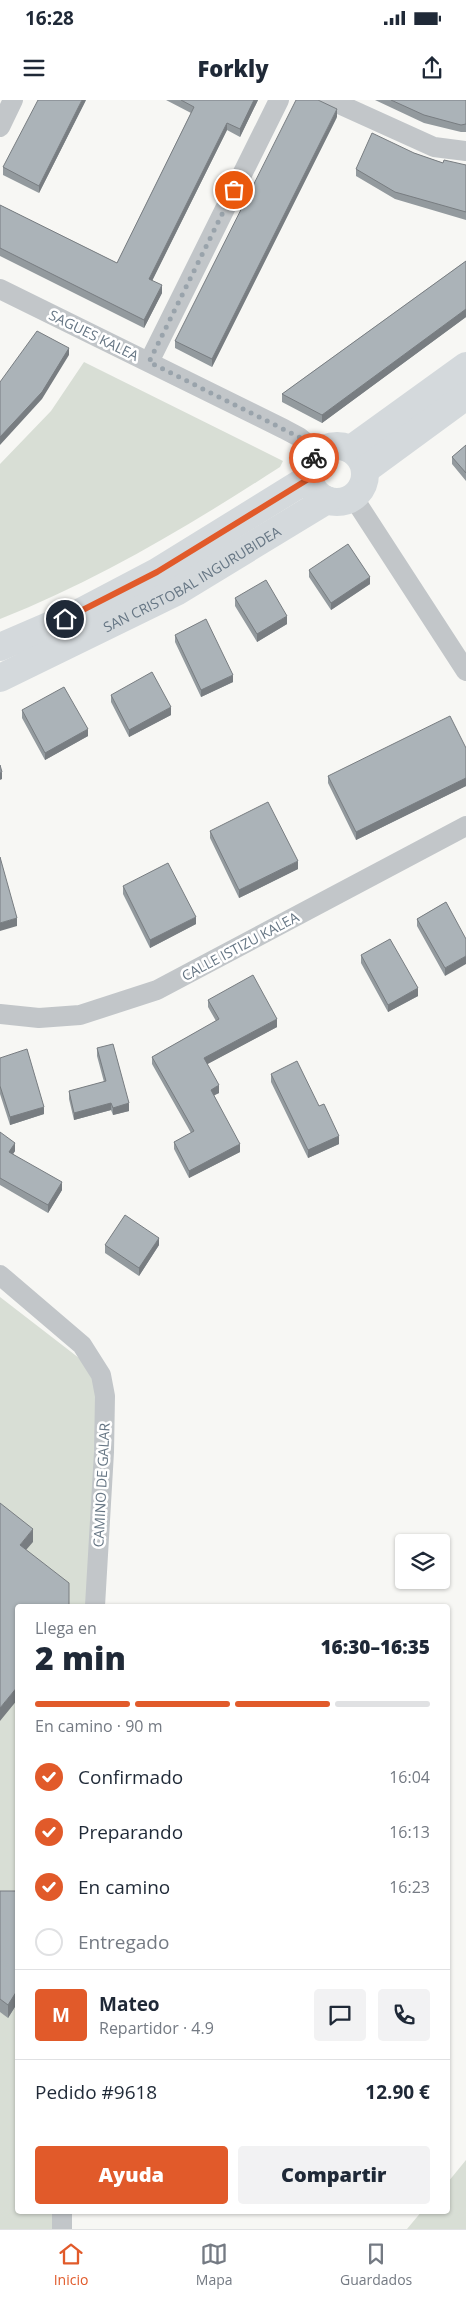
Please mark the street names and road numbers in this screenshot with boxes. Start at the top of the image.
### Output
street label: SAGUES KALEA [46,305,142,365]
street label: SAN CRISTOBAL INGURUBIDEA [100,521,284,636]
street label: CALLE ISTIZU KALEA [178,907,302,985]
street label: CAMINO DE GALAR [88,1422,114,1548]

